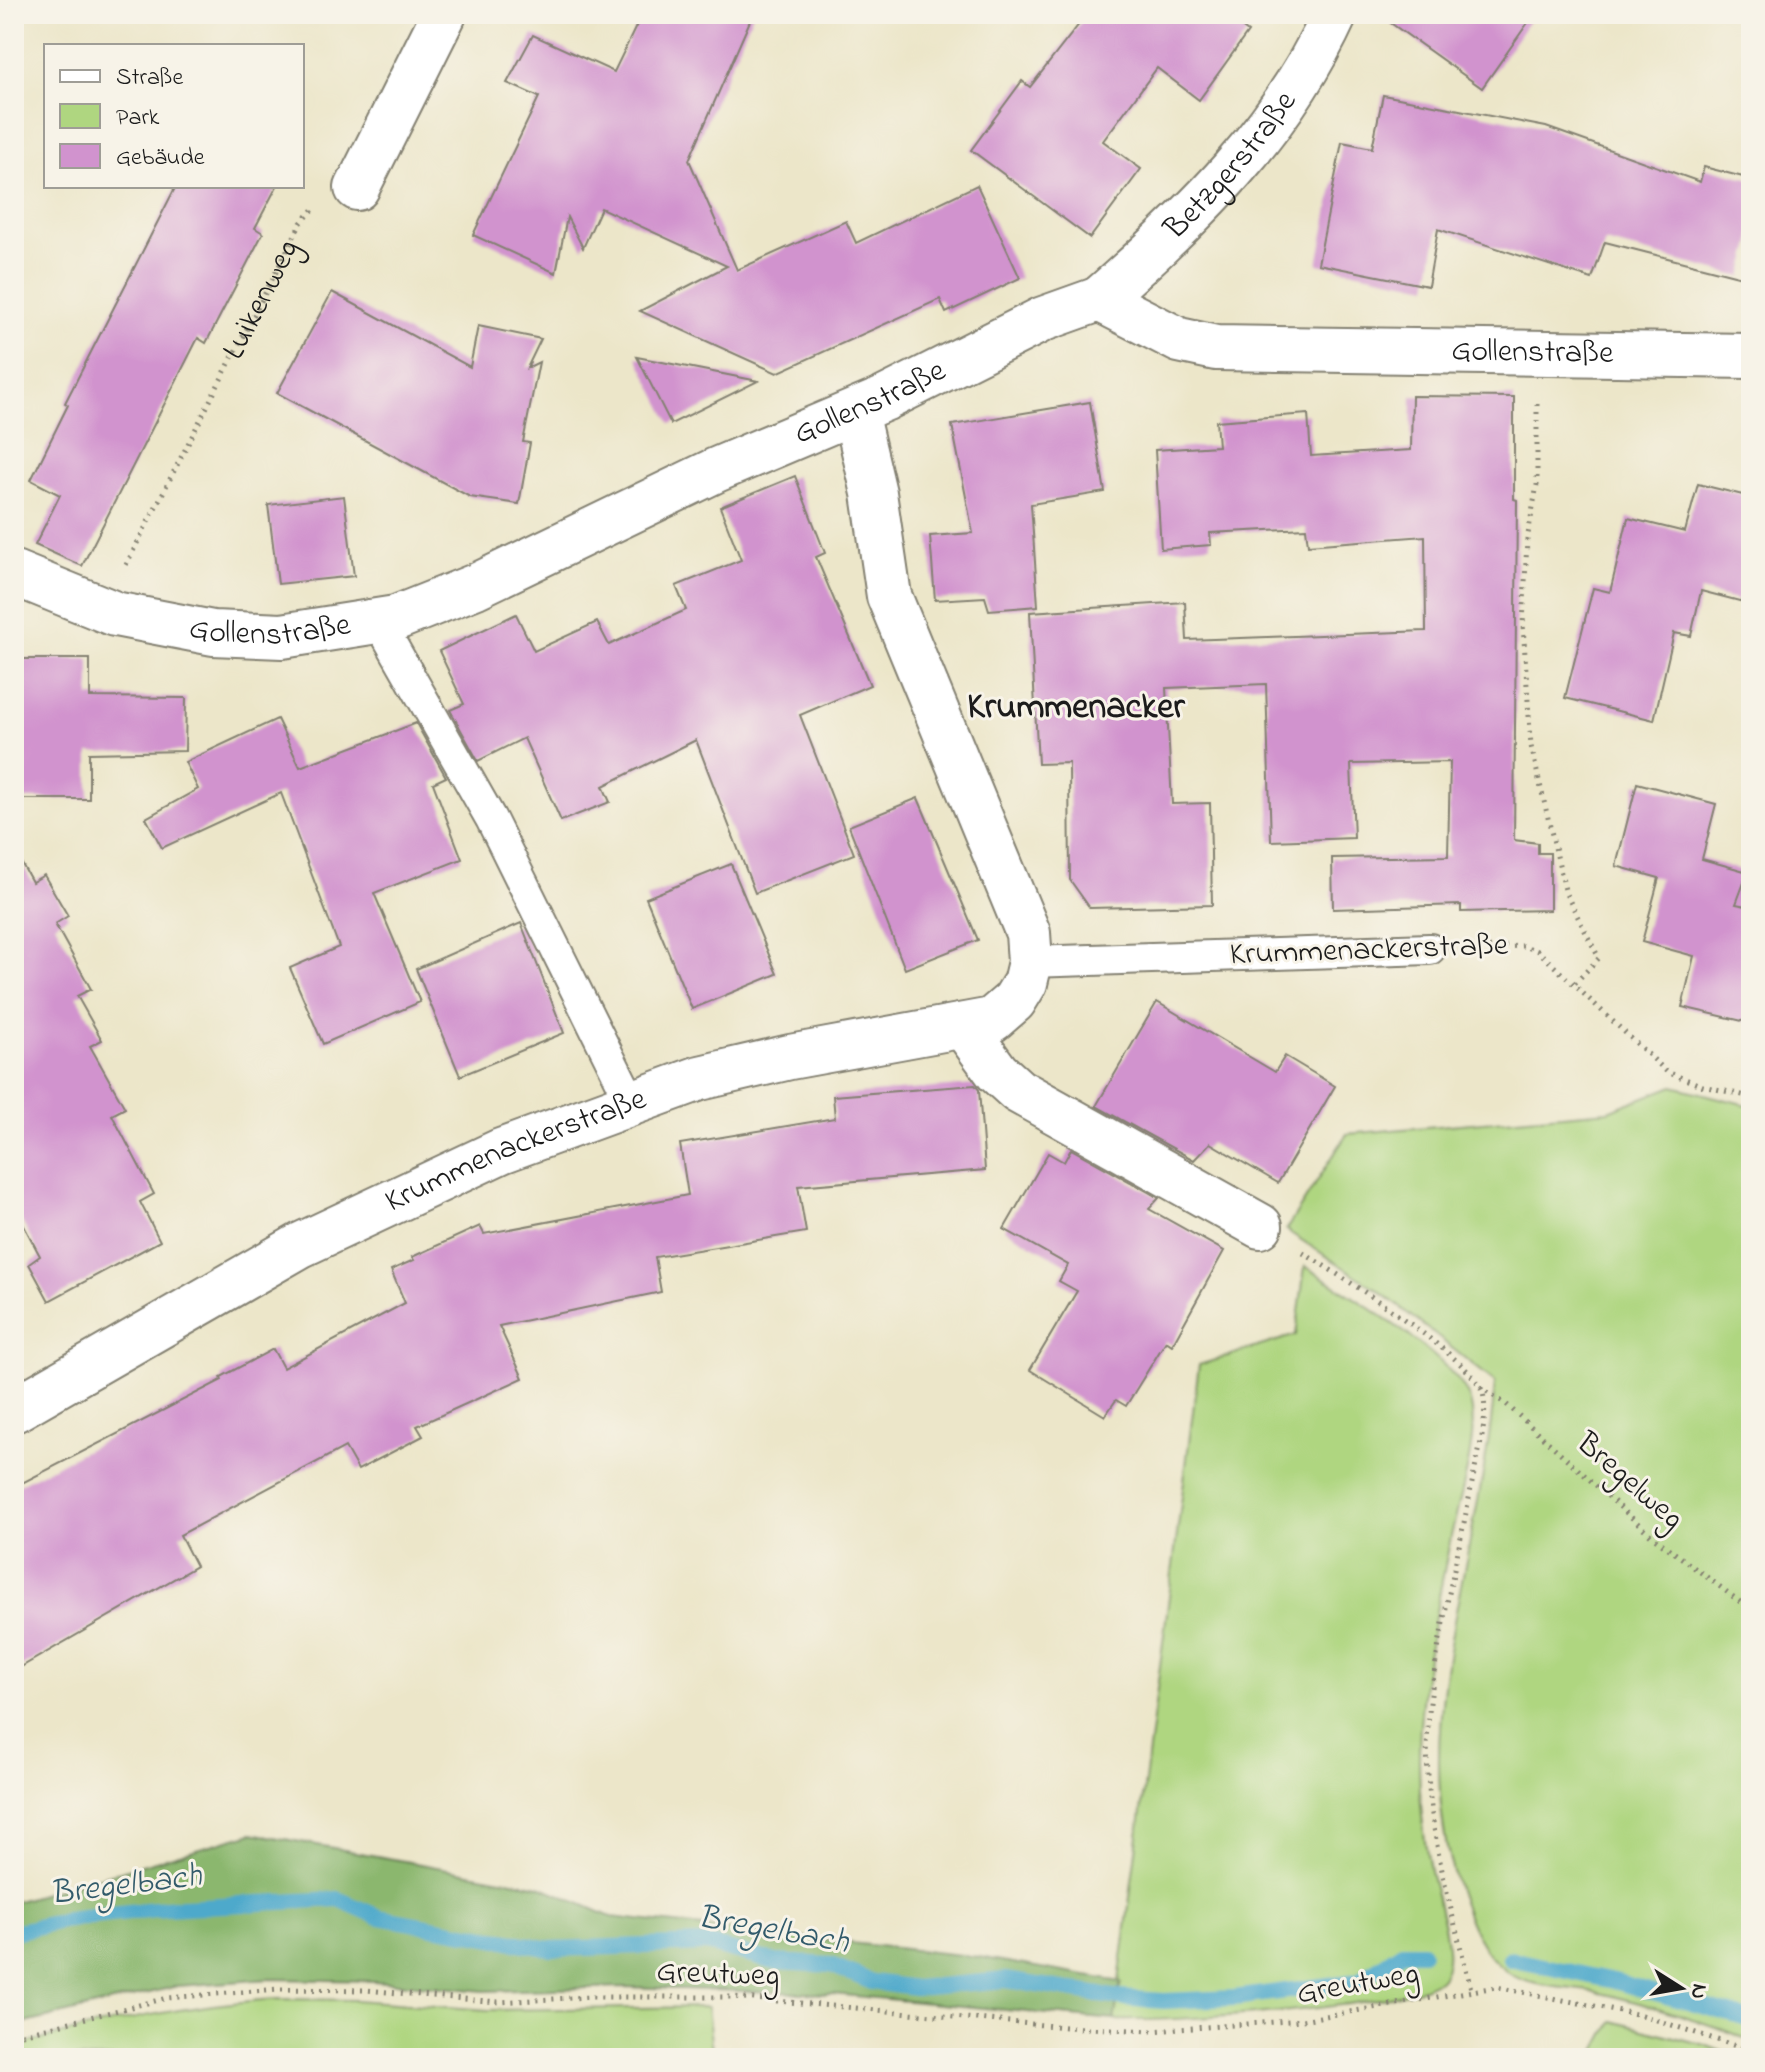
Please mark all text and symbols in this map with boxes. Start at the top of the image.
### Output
legend [44,44,304,188]
text: Straße [116,61,183,96]
street label: Betzgerstraße [1153,81,1310,252]
text: Park [116,101,160,136]
text: Gebäude [116,141,205,176]
street label: Luikenweg [211,231,312,368]
street label: Gollenstraße [1451,328,1614,377]
street label: Gollenstraße [787,348,955,458]
street label: Gollenstraße [185,602,355,659]
district label: Krummenacker [967,682,1186,735]
street label: Krummenackerstraße [1229,923,1510,979]
street label: Krummenackerstraße [378,1076,654,1226]
street label: Bregelweg [1564,1421,1693,1542]
water label: Bregelbach [47,1852,206,1920]
water label: Bregelbach [694,1893,853,1969]
north arrow [1641,1948,1721,2028]
street label: Greutweg [656,1949,780,2001]
street label: Greutweg [1293,1951,1423,2019]
text: N [1681,1981,1715,2002]

